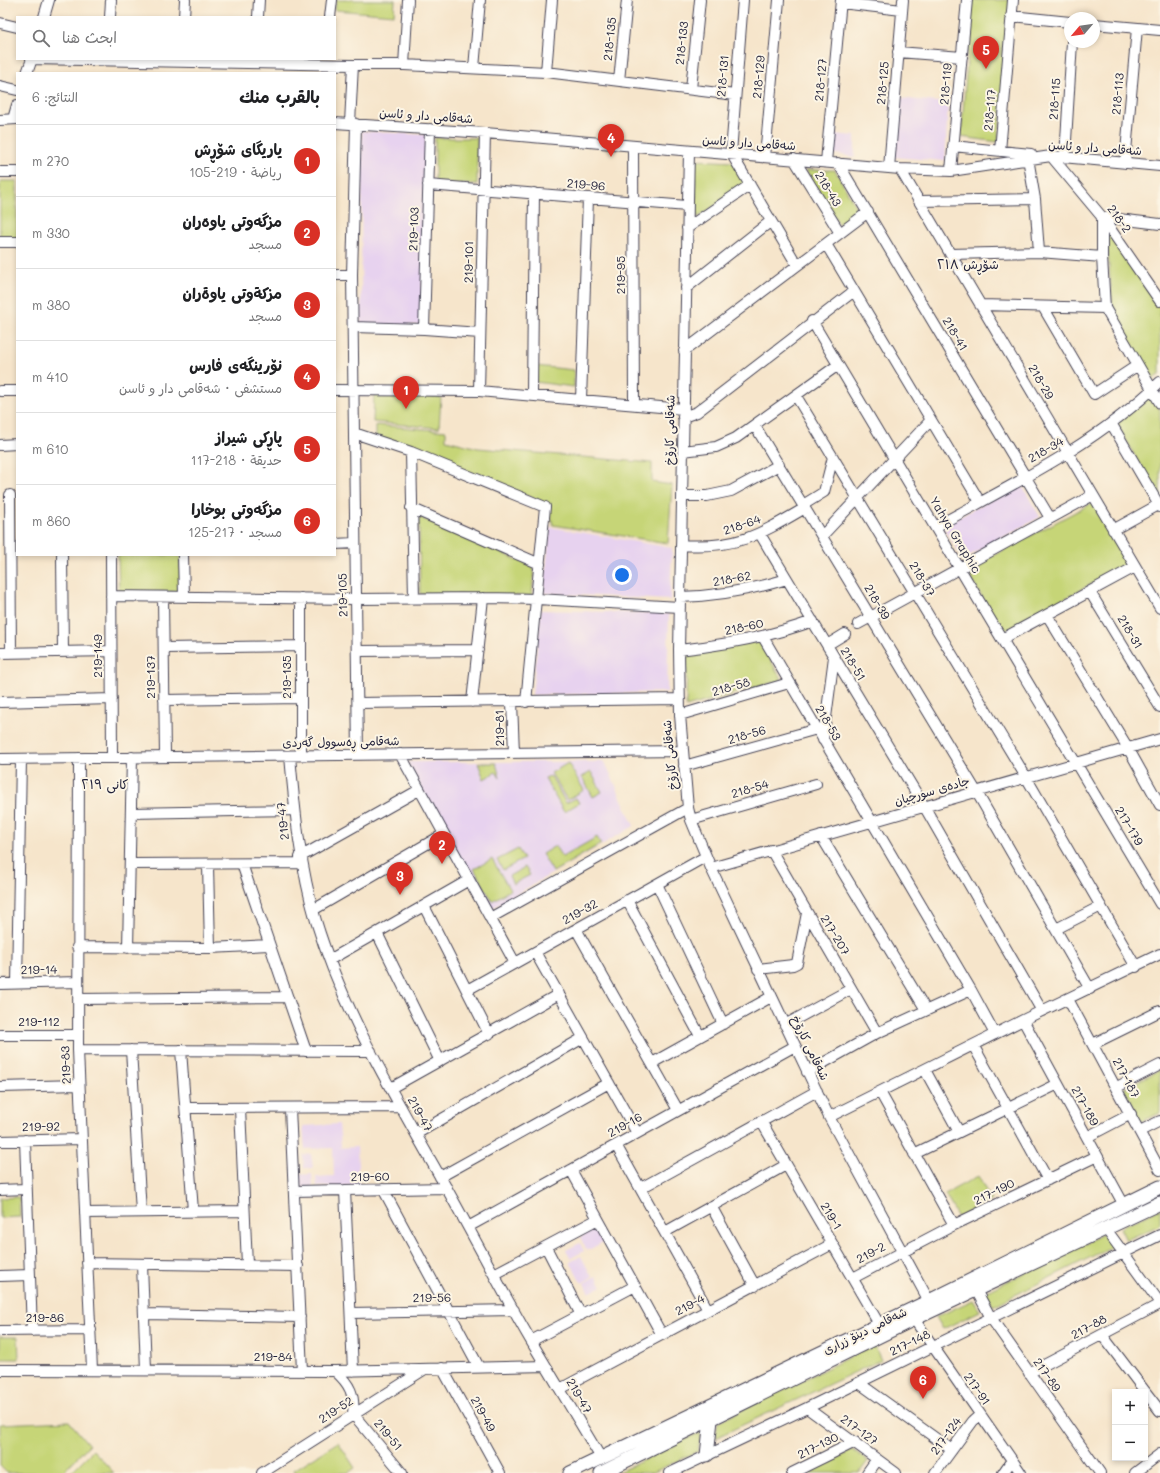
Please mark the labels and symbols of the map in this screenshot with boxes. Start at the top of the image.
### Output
north arrow [1064,12,1100,48]
street label: 218-135 [599,16,619,61]
street label: 218-133 [671,20,691,66]
pin: 5 [973,36,999,69]
street label: 218-131 [712,54,732,98]
street label: 218-129 [748,55,768,99]
street label: 218-127 [810,57,830,102]
street label: 218-125 [872,61,892,105]
street label: 218-119 [935,62,955,106]
street label: 218-113 [1107,72,1127,116]
street label: 218-115 [1045,77,1063,120]
street label: 218-117 [979,88,999,131]
street label: شەقامی دار و ئاسن [379,104,473,127]
pin: 4 [598,124,624,157]
street label: شەقامی دار و ئاسن [702,131,796,154]
street label: شەقامی دار و ئاسن [1048,136,1142,159]
street label: 218-43 [812,168,846,209]
street label: 219-96 [566,174,606,194]
street label: 218-2 [1104,201,1135,236]
street label: 219-103 [404,207,422,251]
street label: 219-101 [460,241,476,283]
district label: شۆڕش ٢١٨ [937,255,999,275]
street label: 219-95 [612,256,628,294]
street label: 218-41 [940,314,972,353]
street label: 218-29 [1025,361,1058,402]
pin: 1 [393,376,419,409]
street label: شەقامی کارۆخ [660,395,680,465]
street label: 218-34 [1025,433,1066,466]
street label: Yahya Graphic [927,493,985,576]
street label: 218-64 [721,510,763,538]
street label: 218-37 [906,558,940,599]
your location [612,565,632,585]
street label: 218-62 [712,567,752,589]
street label: 219-105 [334,573,350,617]
street label: 218-39 [861,581,895,622]
street label: 218-31 [1115,612,1147,651]
street label: 218-60 [723,614,765,638]
street label: 219-149 [89,634,105,678]
street label: 218-51 [838,644,870,683]
street label: 219-137 [142,655,158,699]
street label: 219-135 [278,655,294,699]
street label: 218-58 [710,673,752,699]
street label: 218-53 [812,702,846,743]
street label: 219-81 [491,709,507,747]
street label: شەقامی کارۆخ [658,719,682,791]
street label: 218-56 [726,721,767,747]
street label: شەقامی ڕەسوول گەردی [282,732,400,753]
street label: جادەی سورچیان [892,772,972,809]
district label: کانی ٢١٩ [82,775,129,794]
street label: 218-54 [729,775,770,801]
street label: 219-47 [272,801,292,841]
street label: 217-179 [1112,803,1148,848]
pin: 2 [429,831,455,864]
pin: 3 [387,862,413,895]
street label: 219-32 [559,895,600,927]
street label: 217-207 [818,911,854,958]
street label: 219-14 [21,961,57,977]
street label: 219-112 [18,1013,60,1029]
street label: شەقامی کارۆخ [787,1013,833,1083]
street label: 219-83 [56,1046,74,1085]
street label: 217-187 [1110,1055,1144,1101]
street label: 217-189 [1068,1083,1103,1128]
street label: 219-47 [405,1093,437,1134]
street label: 219-16 [605,1108,644,1140]
street label: 219-92 [22,1118,60,1134]
street label: 219-60 [350,1168,390,1184]
street label: 217-190 [970,1174,1017,1208]
street label: 219-1 [817,1199,846,1232]
street label: 219-2 [853,1238,888,1266]
street label: 219-56 [413,1289,451,1305]
street label: 219-4 [672,1290,707,1319]
street label: شەقامی دینۆ زراری [820,1303,910,1358]
street label: 219-86 [26,1309,64,1325]
street label: 217-88 [1068,1310,1109,1342]
street label: 217-148 [887,1325,933,1359]
street label: 219-84 [254,1348,292,1364]
street label: 217-89 [1030,1354,1065,1395]
pin: 6 [910,1366,936,1399]
street label: 217-91 [961,1369,995,1408]
street label: 219-47 [563,1375,596,1416]
street label: 219-52 [315,1392,356,1426]
street label: 219-49 [468,1393,500,1434]
street label: 217-127 [838,1410,882,1448]
street label: 217-124 [926,1413,964,1457]
street label: 219-51 [371,1415,407,1454]
street label: 217-130 [794,1428,841,1462]

